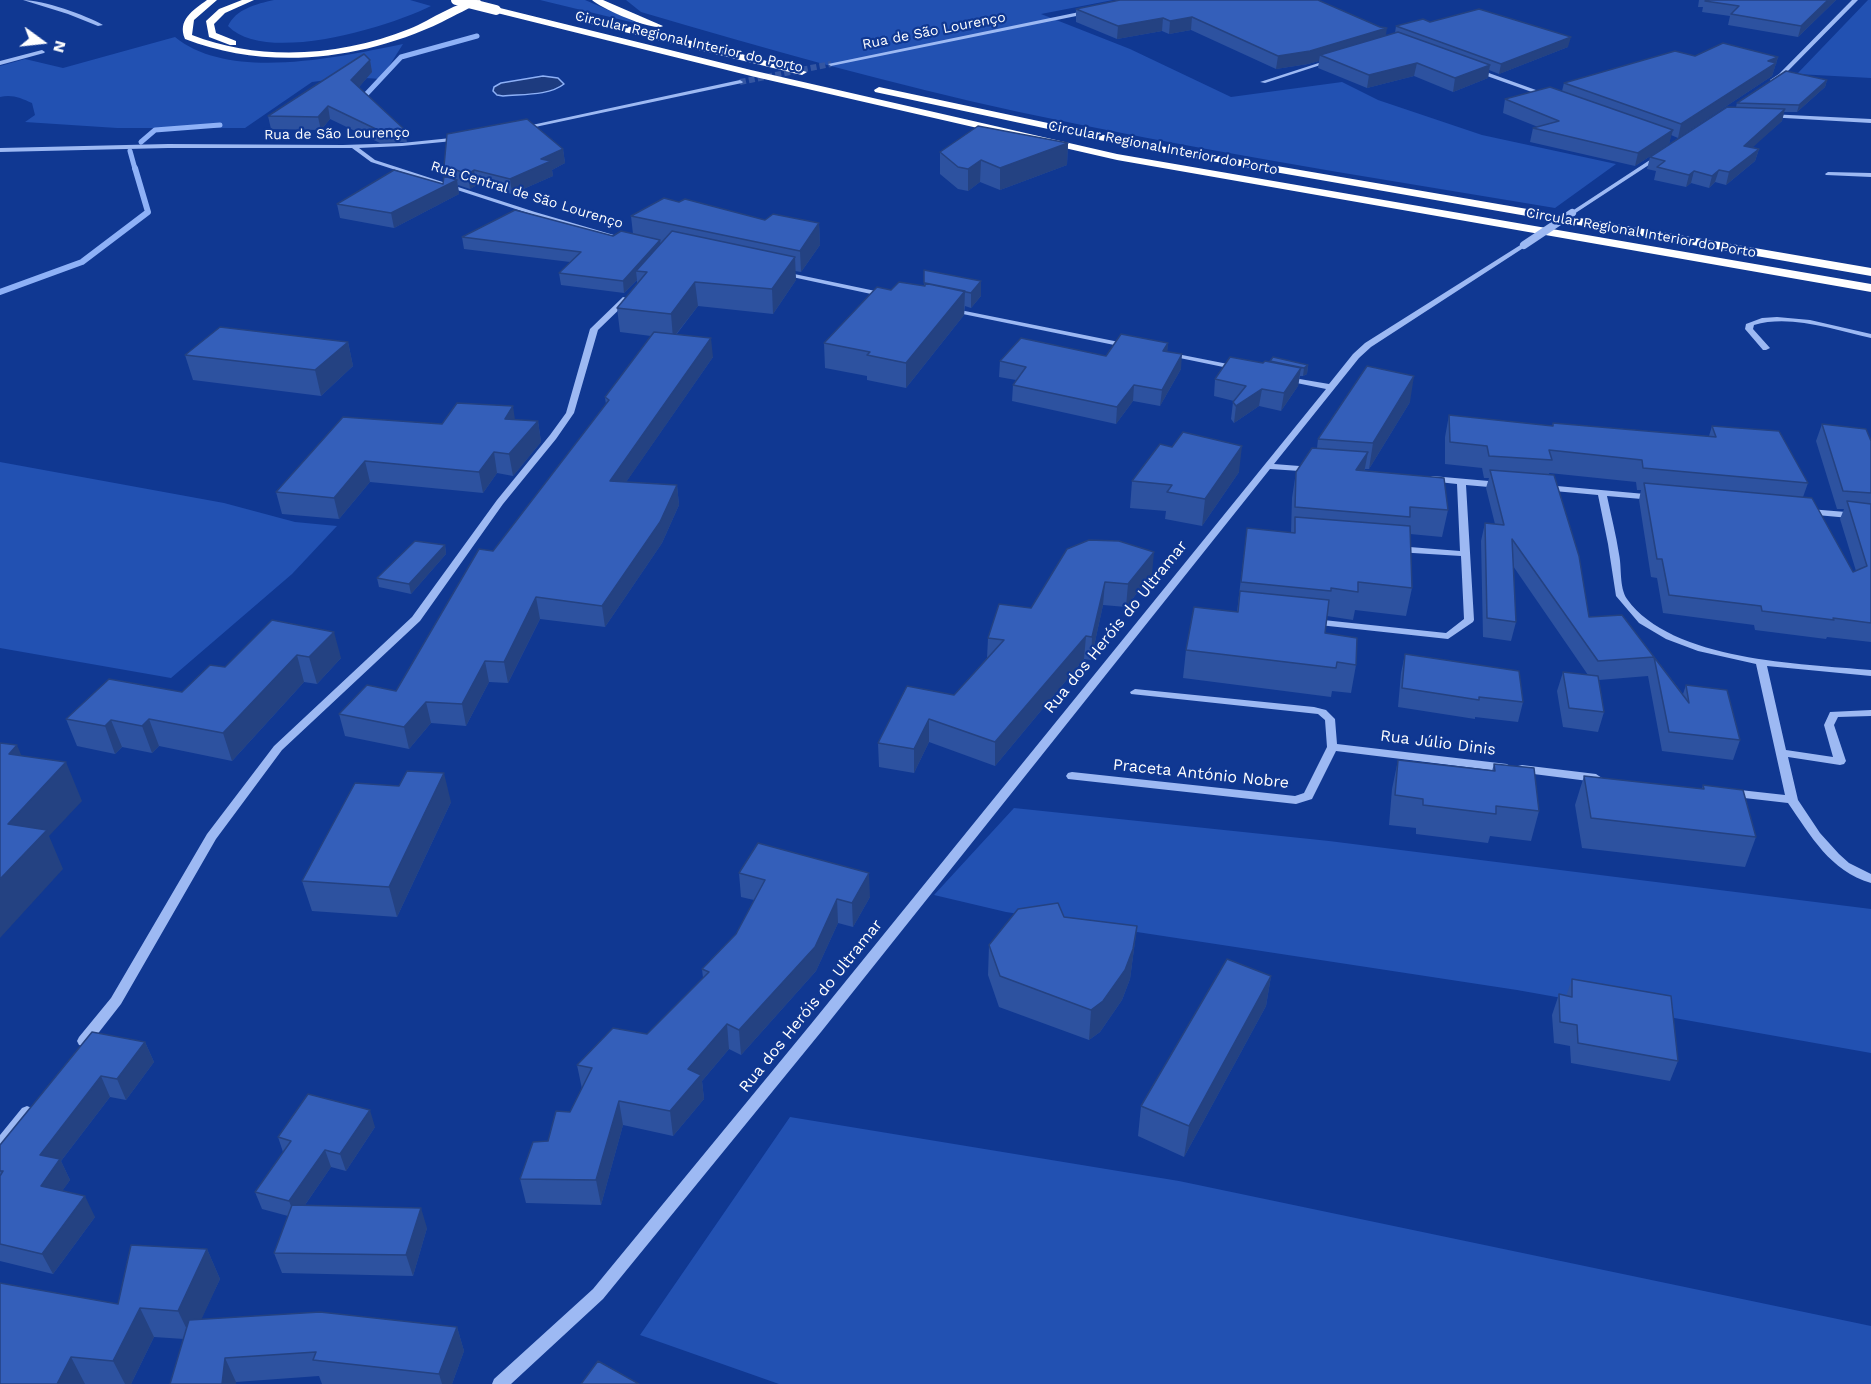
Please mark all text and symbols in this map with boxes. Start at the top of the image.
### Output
street label: Circular Regional Interior do Porto [573,8,805,76]
street label: Rua de São Lourenço [861,9,1007,53]
north arrow [12,12,72,72]
text: N [49,39,71,55]
street label: Circular Regional Interior do Porto [1047,117,1279,179]
street label: Rua de São Lourenço [264,124,410,144]
street label: Rua Central de São Lourenço [429,158,625,232]
street label: Circular Regional Interior do Porto [1525,204,1757,262]
street label: Rua dos Heróis do Ultramar [1040,537,1192,717]
street label: Rua Júlio Dinis [1379,726,1497,760]
street label: Praceta António Nobre [1112,755,1290,793]
street label: Rua dos Heróis do Ultramar [735,916,887,1096]

